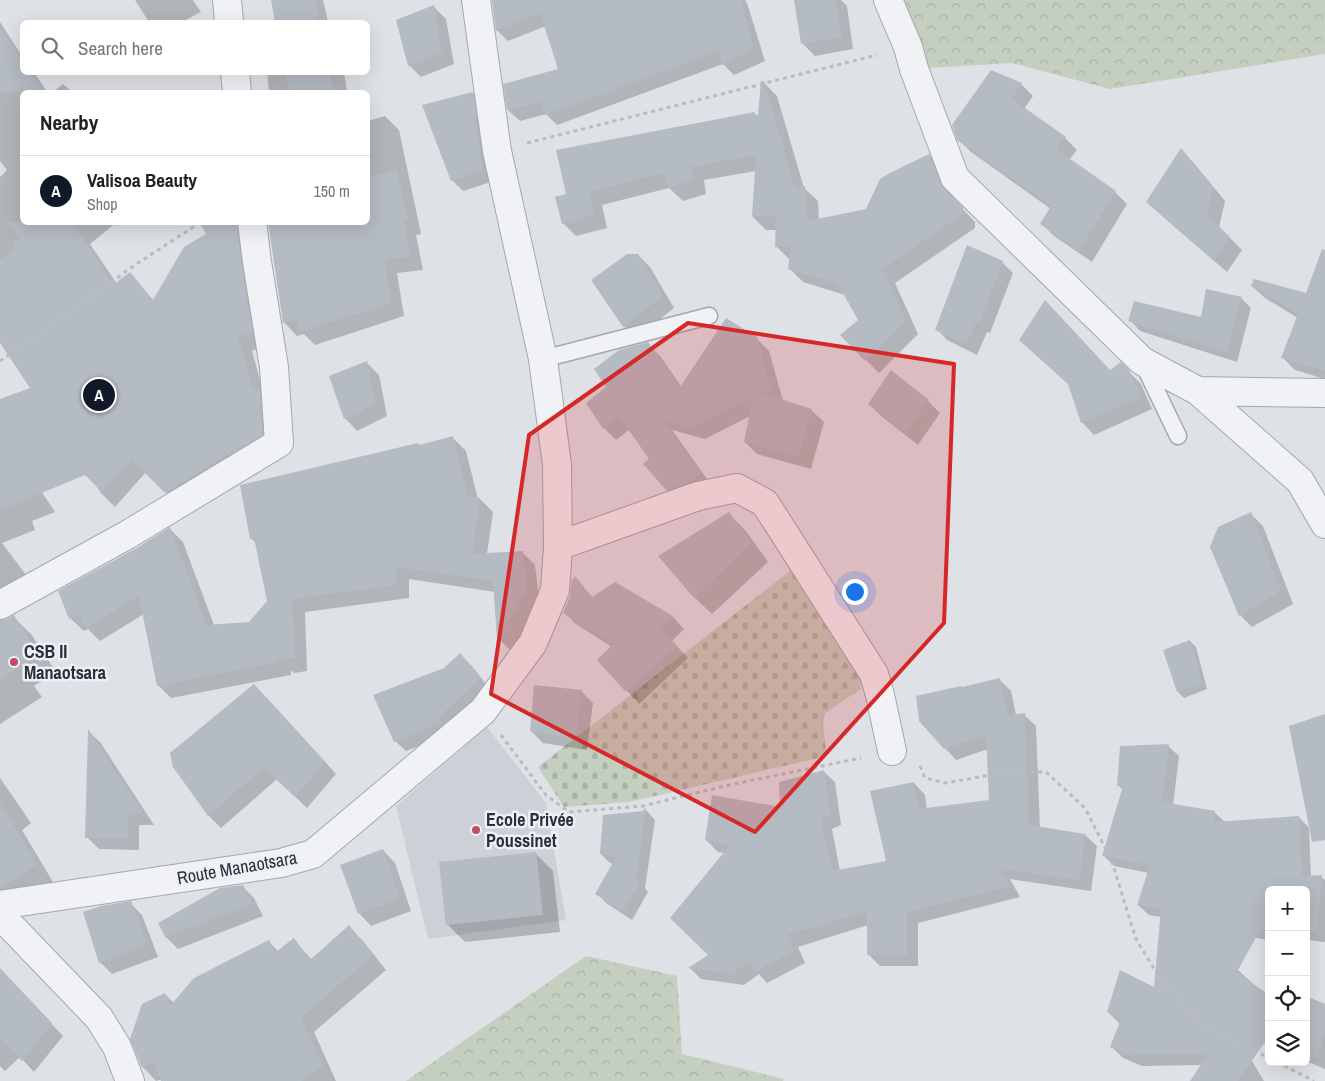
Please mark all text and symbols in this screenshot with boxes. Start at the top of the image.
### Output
search box [20,20,370,75]
icon: search [38,34,66,62]
text: Search here [78,35,163,61]
text: Nearby [40,108,98,137]
text: Valisoa Beauty [87,167,197,193]
text: A [51,180,61,202]
text: 150 m [314,180,350,202]
text: Shop [87,193,118,215]
pin: A [83,376,115,414]
your location [842,579,868,605]
place label: CSB II Manaotsara [24,639,107,685]
marker: CSB II Manaotsara [8,656,20,668]
place label: Ecole Privée Poussinet [486,807,574,853]
marker: Ecole Privée Poussinet [470,824,482,836]
street label: Route Manaotsara [175,845,299,890]
map controls [1265,886,1310,1066]
button: + [1265,886,1310,931]
button: − [1265,931,1310,976]
button: locate [1265,976,1310,1021]
button: layers [1265,1021,1310,1066]

